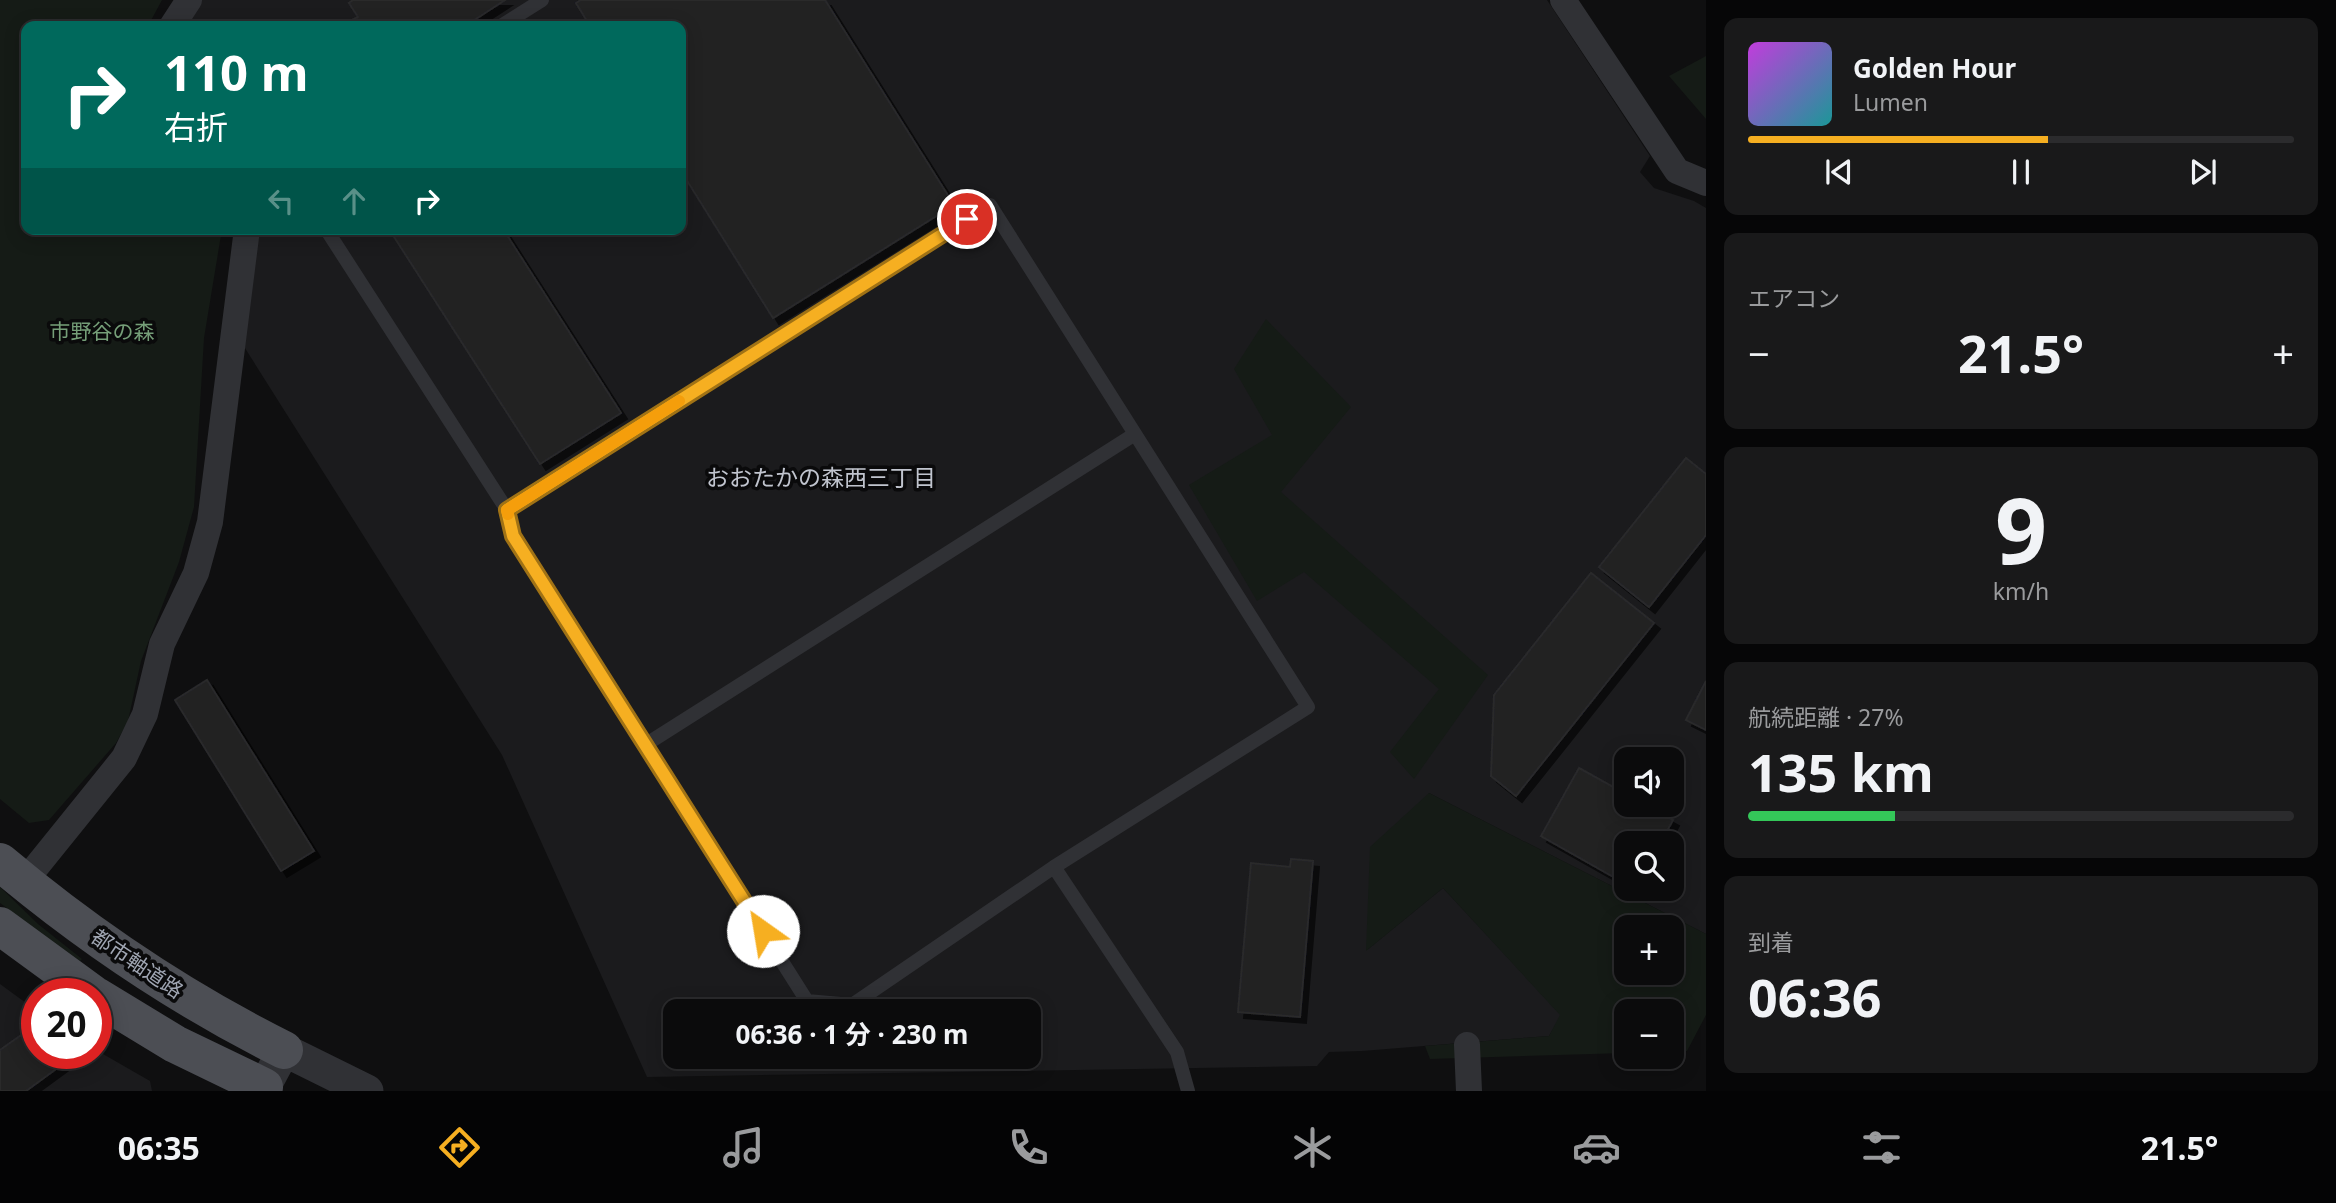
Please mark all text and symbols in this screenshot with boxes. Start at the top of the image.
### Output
text: 110 m [164,39,309,105]
icon: right [49,49,140,140]
text: Golden Hour [1853,50,2016,86]
text: Lumen [1853,86,1928,118]
text: 右折 [164,105,228,148]
icon: previous [1820,153,1858,191]
icon: pause [2002,153,2040,191]
icon: next [2184,153,2222,191]
icon: left [262,182,300,220]
icon: ahead [335,182,373,220]
icon: right [408,182,446,220]
pin [937,189,997,249]
icon: arrive [948,200,986,238]
text: エアコン [1748,282,1840,314]
park label: 市野谷の森 [50,317,155,345]
text: 21.5° [1958,317,2084,388]
text: − [1748,327,1770,379]
text: + [2272,327,2294,379]
district label: おおたかの森西三丁目 [706,461,936,493]
text: 9 [1995,467,2047,591]
text: km/h [1993,575,2049,607]
text: 航続距離 · 27% [1748,701,1904,733]
text: 135 km [1748,736,1934,807]
map controls [1614,747,1684,1069]
button: sound [1614,747,1684,817]
button: search [1614,831,1684,901]
position arrow [726,894,800,968]
button: + [1614,915,1684,985]
street label: 都市軸道路 [86,922,189,1004]
text: 到着 [1748,926,1794,958]
text: 06:36 [1748,961,1882,1032]
speed limit sign: 20 [21,978,112,1069]
button: − [1614,999,1684,1069]
text: 06:36 · 1 分 · 230 m [736,1016,968,1052]
icon: directions [435,1123,484,1172]
icon: music [719,1123,768,1172]
icon: phone [1004,1123,1053,1172]
icon: climate [1288,1123,1337,1172]
icon: car [1572,1123,1621,1172]
icon: filters [1857,1123,1906,1172]
text: 06:35 [118,1126,200,1169]
text: 21.5° [2141,1126,2218,1169]

